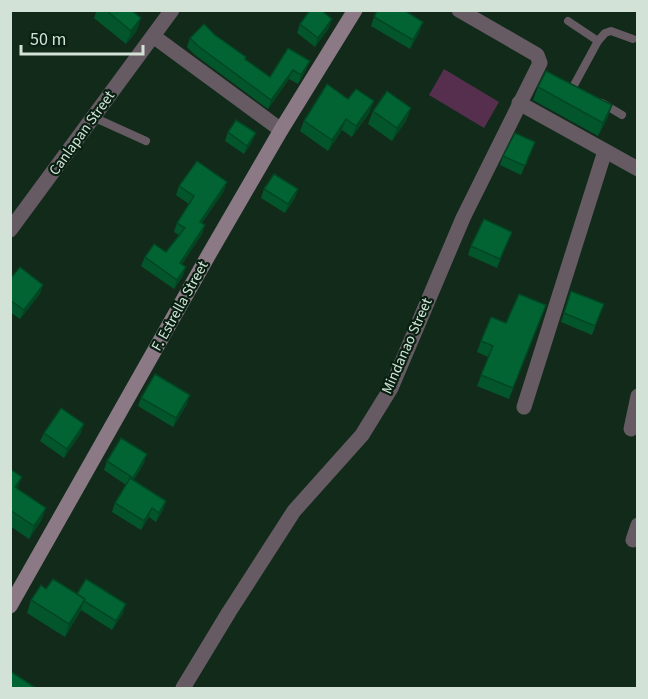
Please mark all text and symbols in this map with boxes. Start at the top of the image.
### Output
scale bar [21,18,142,56]
text: 50 m [30,27,66,52]
street label: Canlapan Street [44,86,120,180]
street label: F. Estrella Street [147,257,213,355]
street label: Mindanao Street [376,295,438,397]

